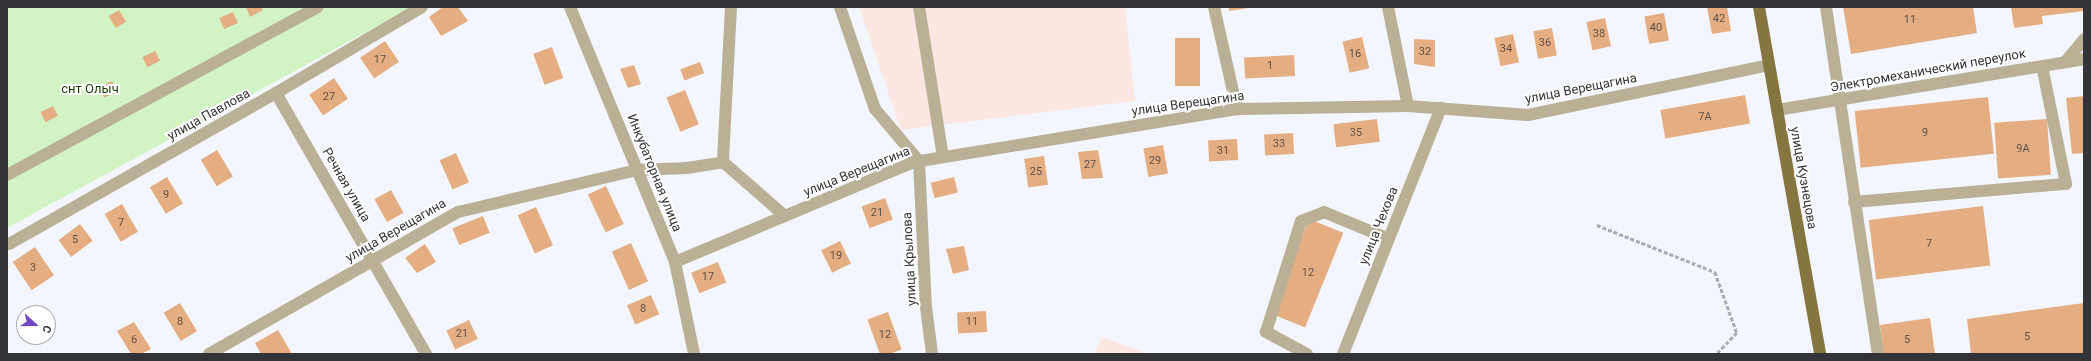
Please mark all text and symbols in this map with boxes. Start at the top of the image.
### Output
house number: 42 [1713,12,1725,26]
house number: 11 [1904,13,1916,27]
house number: 40 [1650,21,1662,35]
house number: 38 [1593,27,1605,41]
house number: 36 [1539,36,1551,50]
house number: 34 [1500,42,1512,56]
house number: 32 [1419,45,1431,59]
street label: Электромеханический переулок [1829,46,2027,96]
house number: 16 [1349,47,1361,61]
house number: 17 [374,53,386,67]
house number: 1 [1267,59,1273,73]
street label: улица Верещагина [1524,71,1638,107]
park label: снт Олыч [61,81,119,97]
street label: улица Павлова [165,86,253,144]
street label: улица Верещагина [1131,88,1245,120]
house number: 27 [323,90,335,104]
house number: 7А [1698,110,1712,124]
street label: Инкубаторная улица [623,112,685,234]
house number: 35 [1350,126,1362,140]
street label: улица Кузнецова [1786,126,1820,230]
house number: 9 [1922,126,1928,140]
house number: 33 [1273,137,1285,151]
house number: 9А [2016,142,2030,156]
street label: улица Верещагина [801,144,913,200]
house number: 31 [1217,144,1229,158]
street label: Речная улица [319,145,373,225]
house number: 29 [1149,154,1161,168]
house number: 27 [1084,158,1096,172]
house number: 25 [1030,165,1042,179]
street label: улица Чехова [1356,185,1402,267]
house number: 9 [163,188,169,202]
street label: улица Верещагина [343,196,449,266]
house number: 21 [871,206,883,220]
street label: улица Крылова [900,212,920,306]
house number: 7 [118,216,124,230]
house number: 5 [72,233,78,247]
house number: 7 [1926,237,1932,251]
house number: 19 [830,249,842,263]
house number: 3 [30,261,36,275]
house number: 12 [1302,266,1314,280]
house number: 17 [702,270,714,284]
house number: 8 [640,302,646,316]
north arrow [16,305,56,345]
house number: 8 [177,315,183,329]
house number: 11 [966,315,978,329]
text: С [39,323,54,335]
house number: 21 [456,327,468,341]
house number: 12 [879,328,891,342]
house number: 5 [2024,330,2030,344]
house number: 6 [131,333,137,347]
house number: 5 [1904,333,1910,347]

